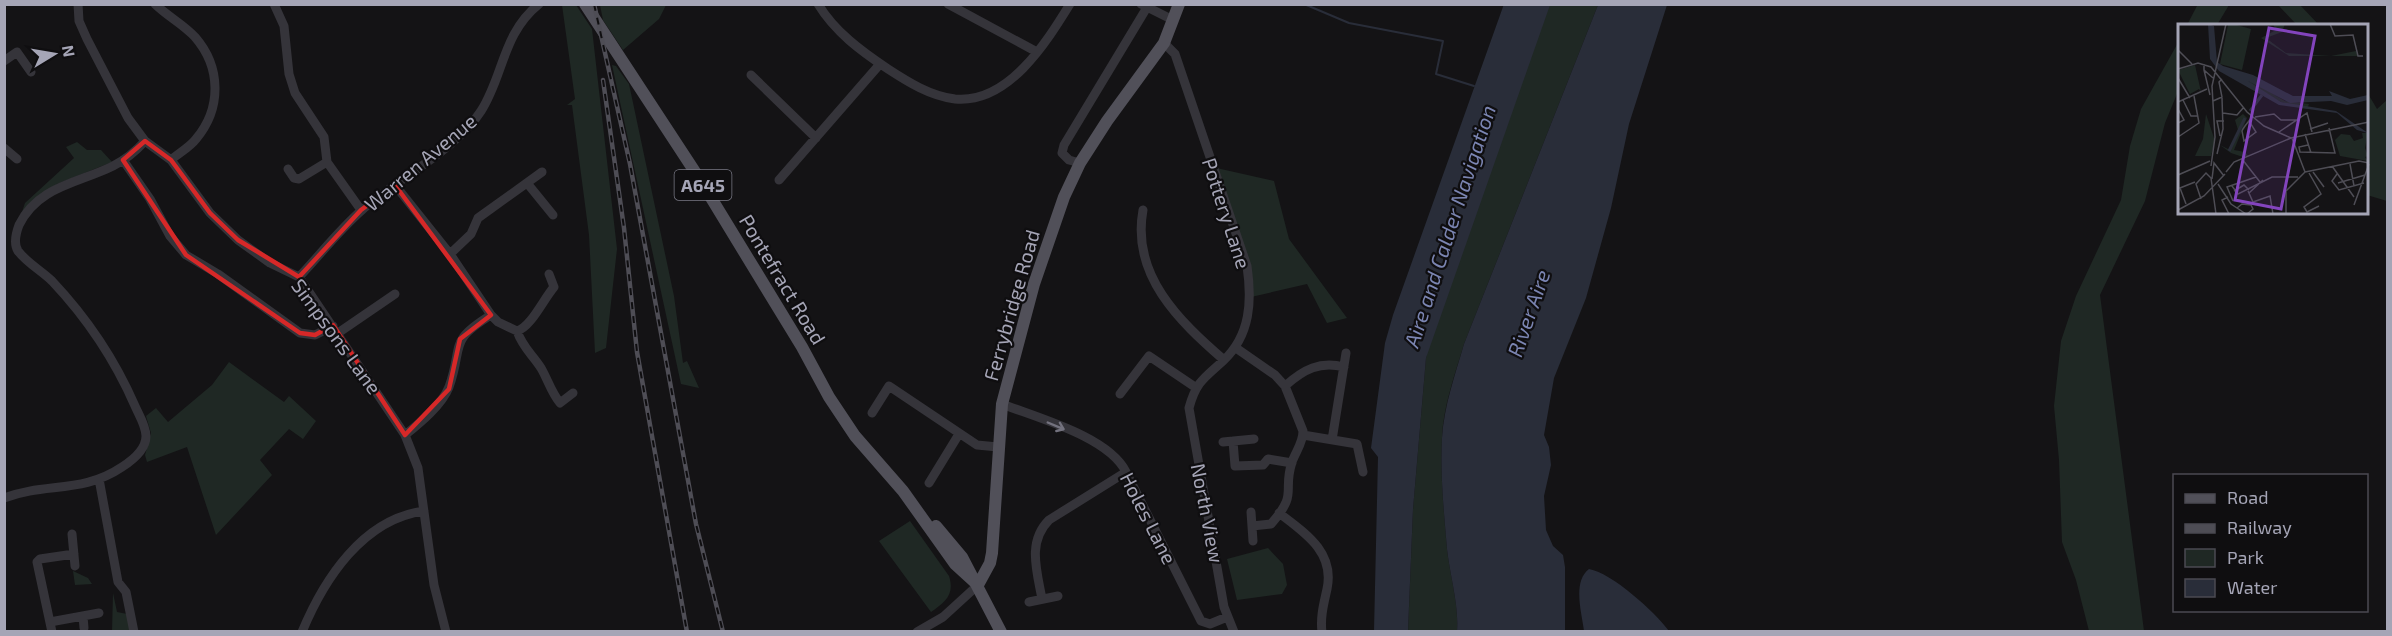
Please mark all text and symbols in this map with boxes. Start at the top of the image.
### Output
north arrow [24,24,84,84]
inset map [2178,24,2368,214]
text: N [59,44,80,59]
water label: Aire and Calder Navigation [1398,102,1500,351]
street label: Warren Avenue [359,108,481,216]
street label: Pottery Lane [1198,154,1256,272]
road number: A645 [674,170,732,200]
street label: Pontefract Road [735,210,831,348]
street label: Ferrybridge Road [978,227,1044,383]
water label: River Aire [1501,266,1555,360]
street label: Simpsons Lane [287,274,387,398]
one-way arrow [1047,421,1065,432]
street label: North View [1187,461,1229,565]
street label: Holes Lane [1116,468,1182,568]
legend [2173,474,2368,612]
text: Road [2227,486,2268,508]
text: Railway [2227,516,2292,538]
text: Park [2227,546,2264,568]
text: Water [2227,576,2277,598]

